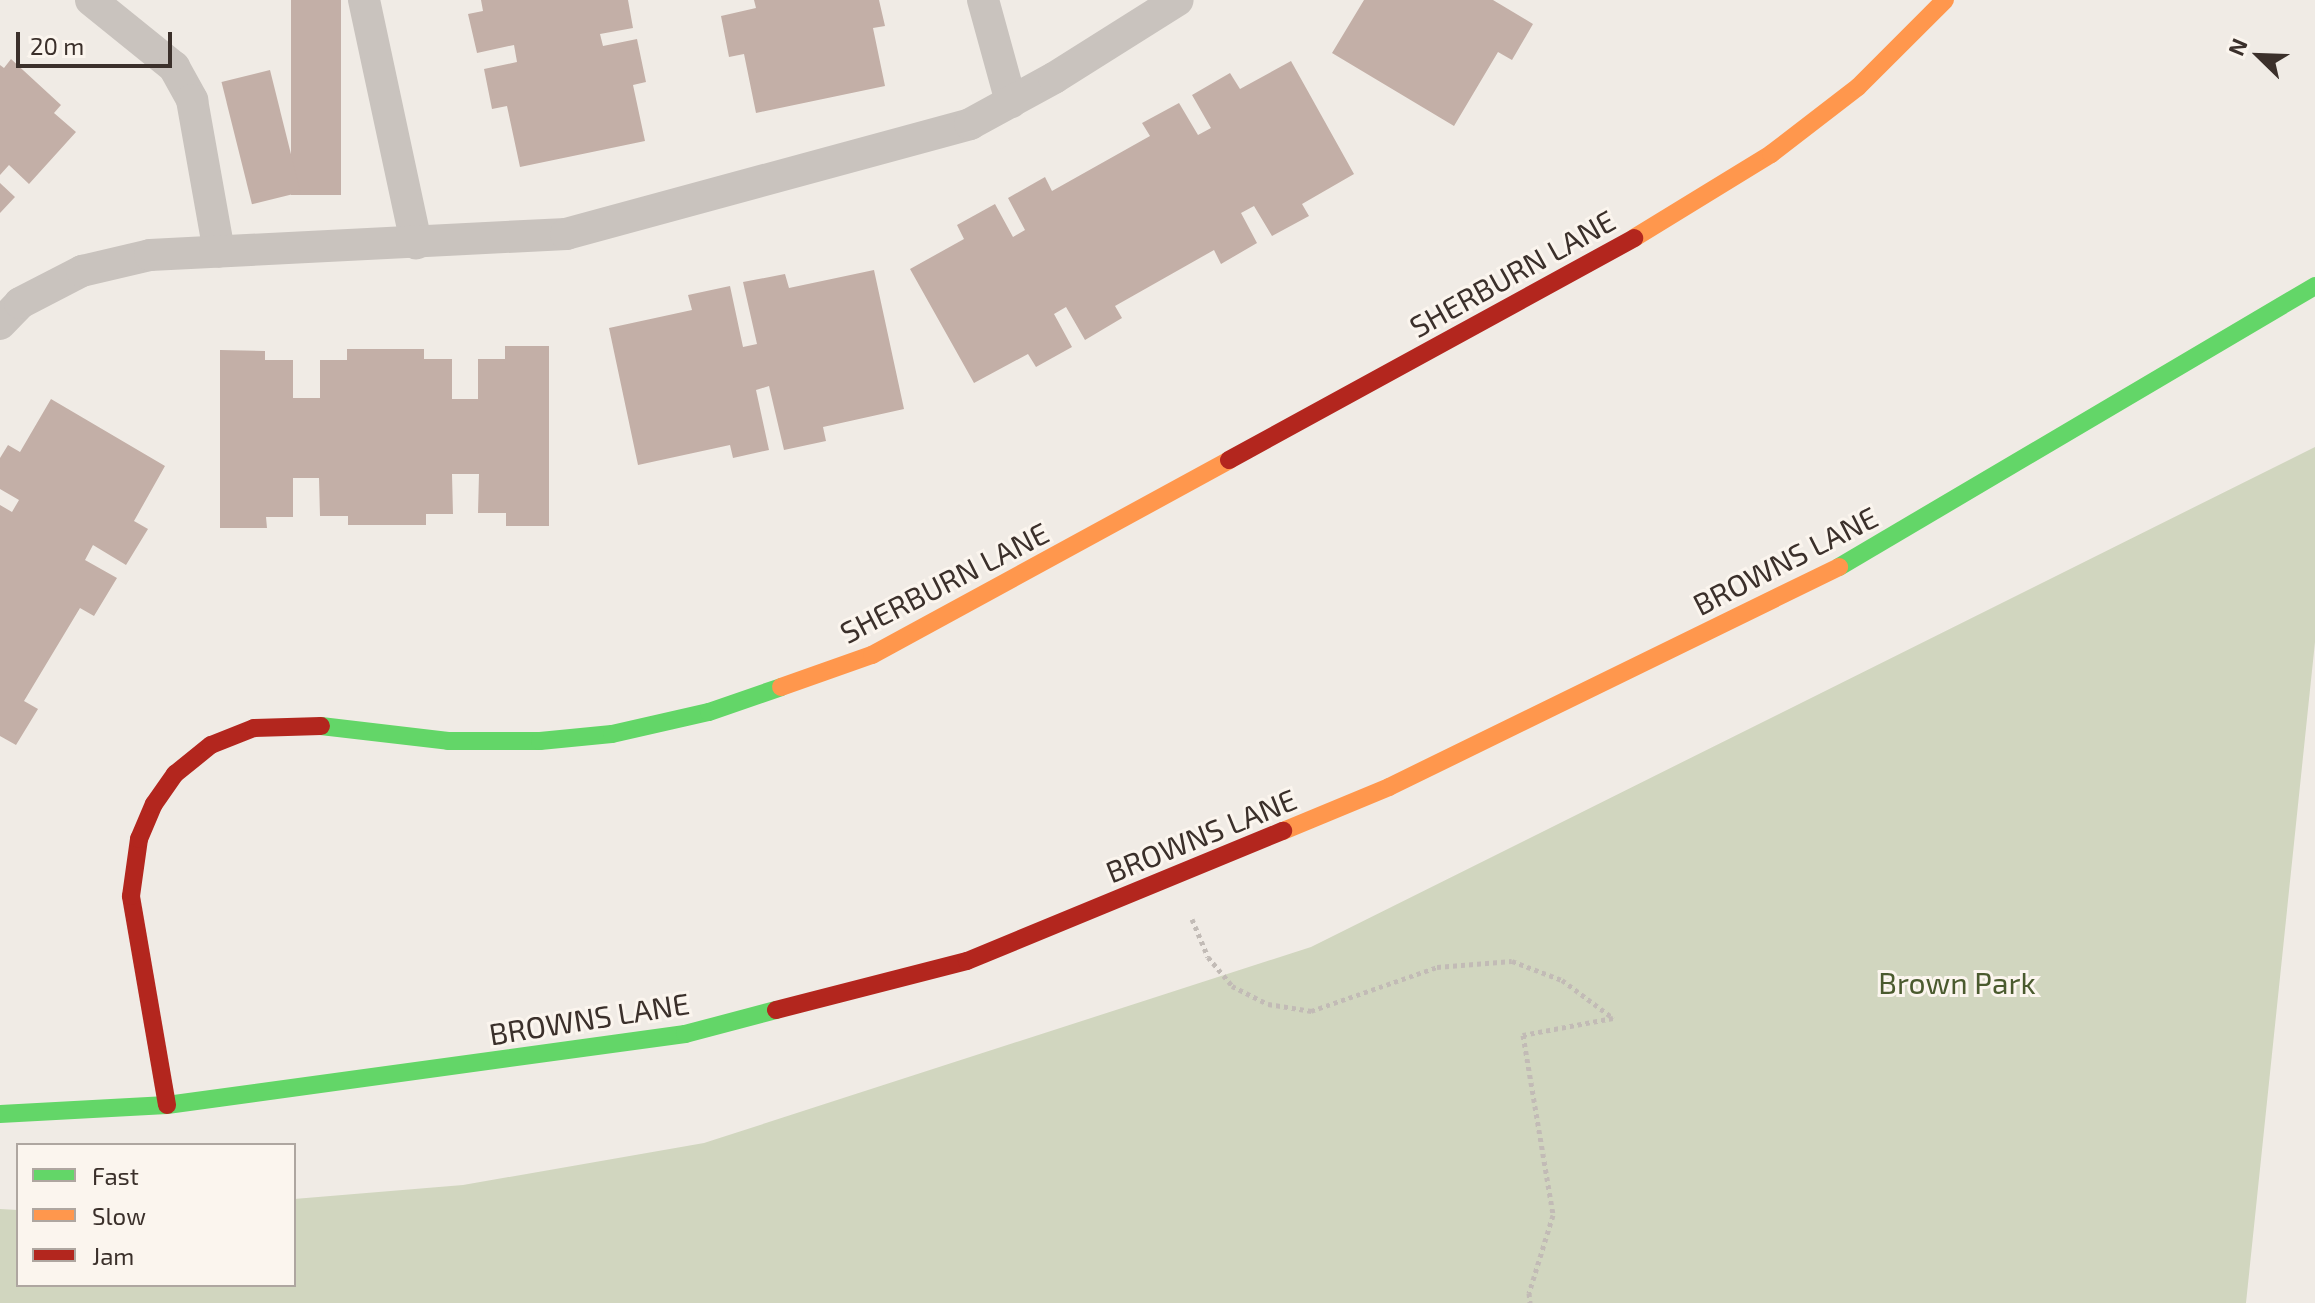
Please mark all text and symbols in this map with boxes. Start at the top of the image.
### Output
scale bar [20,16,176,66]
north arrow [2219,16,2299,96]
text: 20 m [30,31,84,60]
text: N [2222,34,2252,59]
street label: SHERBURN LANE [1403,202,1621,344]
street label: BROWNS LANE [1687,498,1883,622]
street label: SHERBURN LANE [834,514,1054,650]
street label: BROWNS LANE [1100,780,1302,890]
park label: Brown Park [1878,964,2036,1000]
street label: BROWNS LANE [486,984,692,1052]
legend [16,1143,296,1287]
text: Fast [92,1161,139,1190]
text: Slow [92,1201,146,1230]
text: Jam [92,1241,134,1270]

